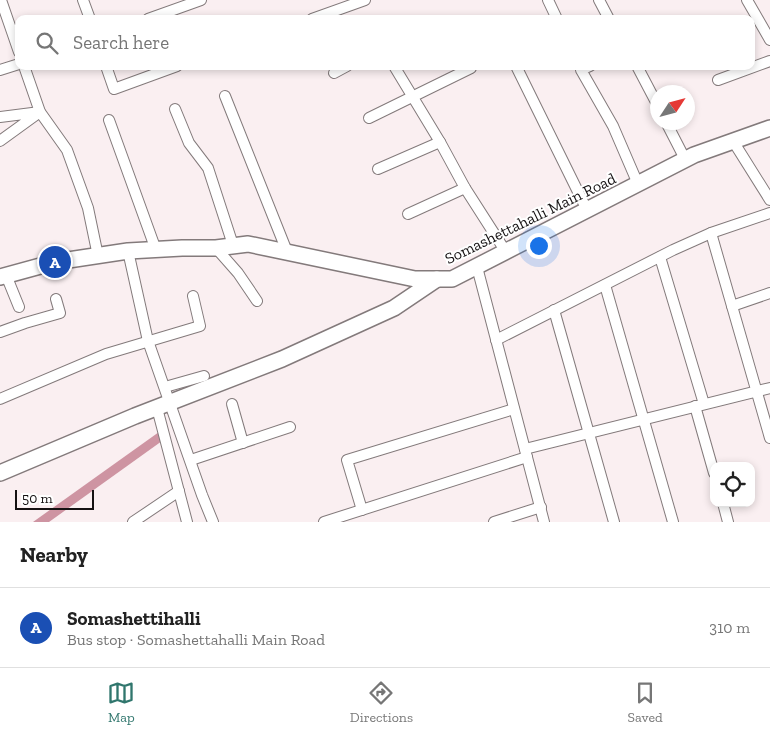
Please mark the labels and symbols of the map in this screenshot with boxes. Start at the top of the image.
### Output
north arrow [650,85,695,130]
street label: Somashettahalli Main Road [442,169,619,268]
your location [526,233,552,259]
pin: A [39,243,71,281]
scale bar [15,487,94,510]

